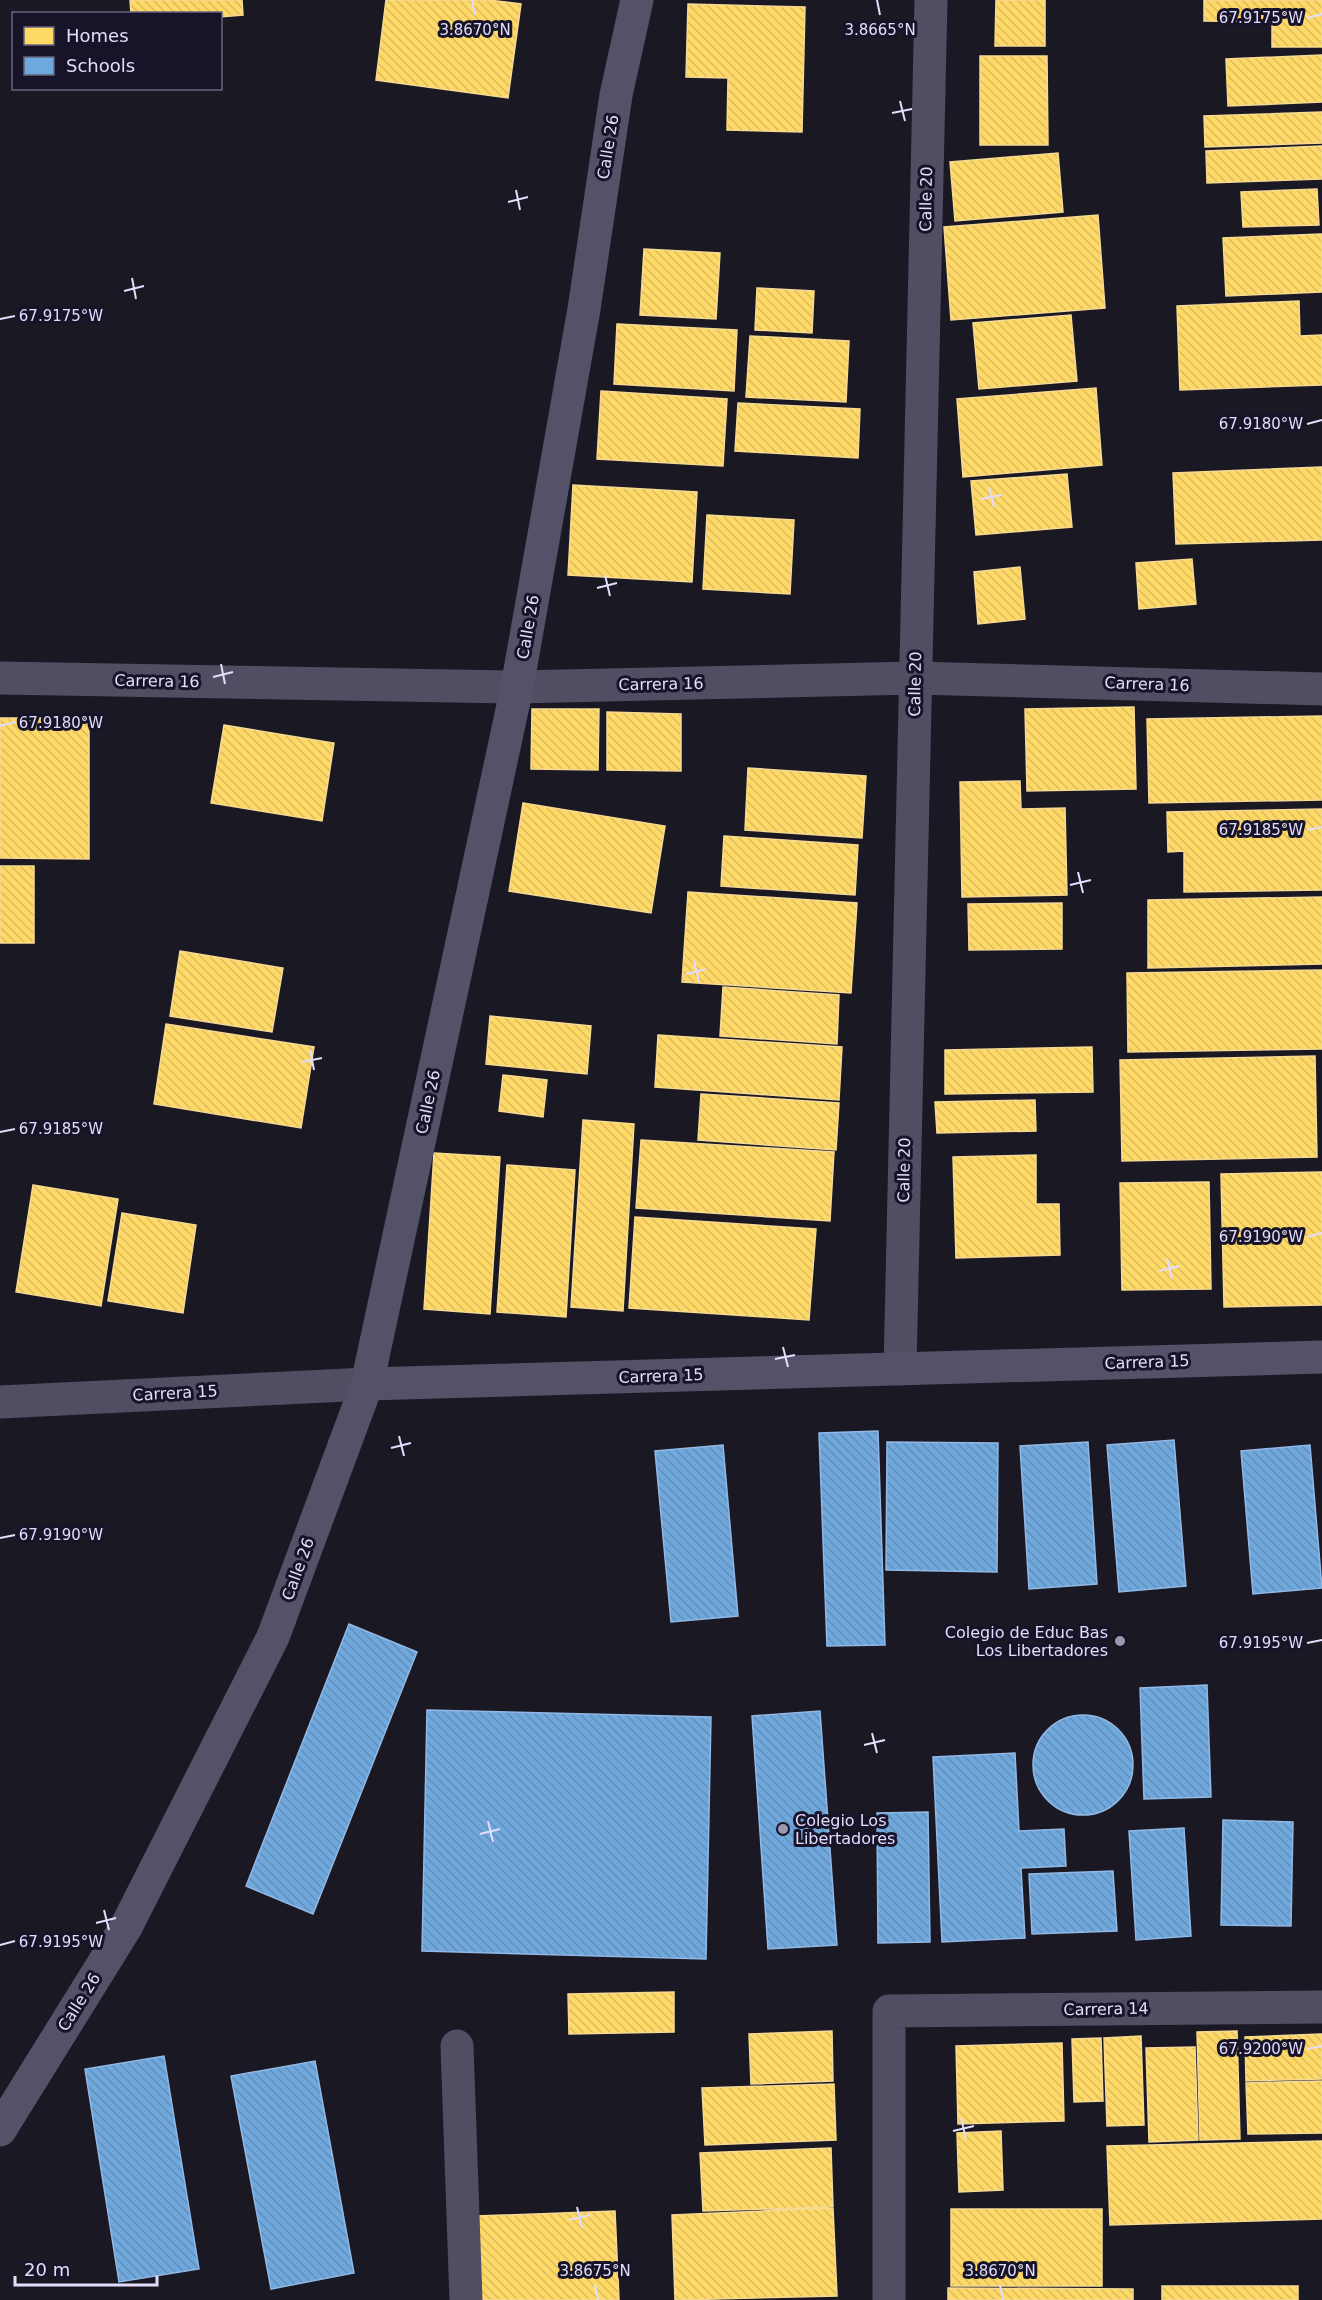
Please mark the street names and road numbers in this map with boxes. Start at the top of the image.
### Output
street label: Calle 26 [594,113,622,181]
street label: Calle 20 [916,166,936,232]
street label: Calle 26 [513,593,543,661]
street label: Calle 20 [905,651,925,717]
street label: Carrera 16 [114,671,200,691]
street label: Carrera 16 [1104,673,1190,695]
street label: Carrera 16 [618,674,704,694]
street label: Calle 26 [412,1068,444,1136]
street label: Calle 20 [894,1137,914,1203]
street label: Carrera 15 [1104,1351,1190,1373]
street label: Carrera 15 [618,1365,704,1387]
street label: Carrera 15 [132,1381,218,1405]
street label: Calle 26 [278,1535,318,1603]
street label: Calle 26 [54,1969,104,2035]
street label: Carrera 14 [1063,1999,1149,2019]

